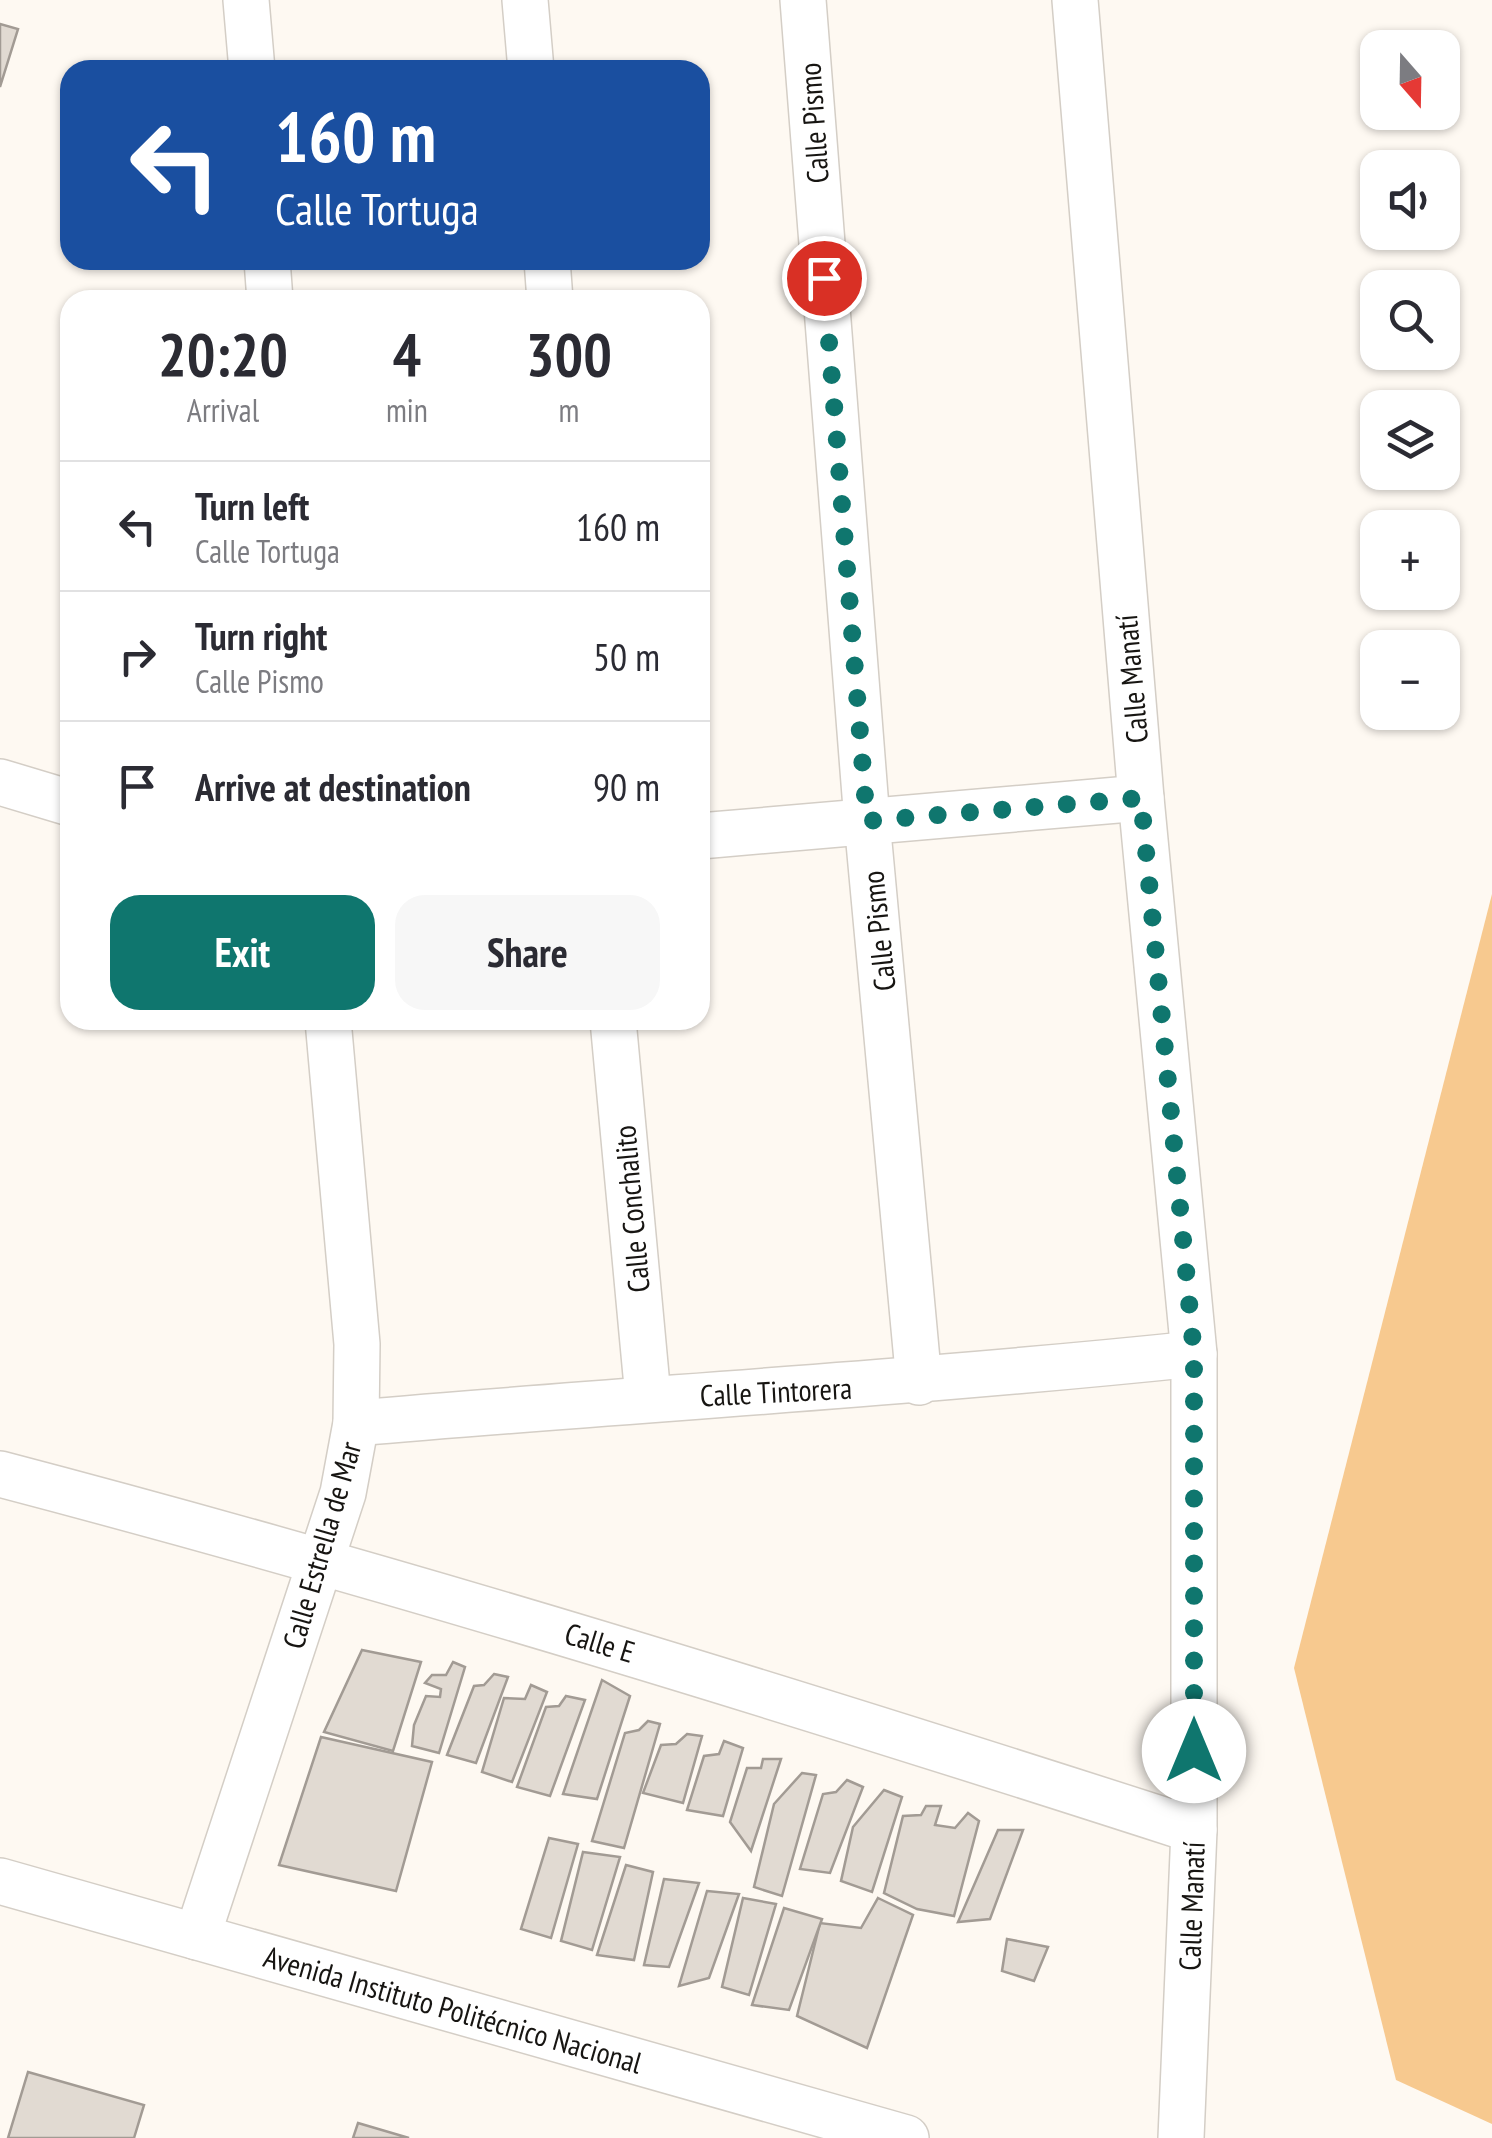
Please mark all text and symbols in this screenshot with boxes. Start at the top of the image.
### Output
north arrow [1360,30,1460,130]
map controls [1360,30,1460,730]
street label: Calle Pismo [789,61,837,185]
text: 160 m [275,91,436,181]
icon: left [110,100,240,230]
button: sound [1360,150,1460,250]
text: Calle Tortuga [275,179,479,237]
pin [782,236,867,321]
icon: arrive [797,251,852,306]
button: search [1360,270,1460,370]
text: 20:20 [158,315,288,393]
text: 4 [393,315,421,393]
text: 300 [526,315,612,393]
text: Arrival [187,389,259,431]
text: min [386,389,428,431]
text: m [558,389,579,431]
button: layers [1360,390,1460,490]
text: Turn left [195,481,309,530]
icon: left [110,499,165,554]
text: 160 m [576,502,660,551]
button: + [1360,510,1460,610]
text: Calle Tortuga [195,530,340,572]
text: Turn right [195,611,327,660]
street label: Calle Manatí [1106,613,1156,745]
icon: right [110,629,165,684]
button: − [1360,630,1460,730]
text: 50 m [593,632,660,681]
text: Calle Pismo [195,660,324,702]
icon: arrive [110,759,165,814]
text: Arrive at destination [195,762,471,811]
text: 90 m [593,762,660,811]
street label: Calle Pismo [852,869,904,993]
button: Exit [110,895,375,1010]
button: Share [395,895,660,1010]
street label: Calle Conchalito [604,1124,658,1294]
street label: Calle Tintorera [699,1368,853,1414]
street label: Calle Estrella de Mar [273,1436,369,1653]
street label: Calle E [560,1613,640,1671]
position arrow [1142,1699,1246,1803]
street label: Calle Manatí [1169,1840,1213,1971]
street label: Avenida Instituto Politécnico Nacional [259,1936,647,2082]

